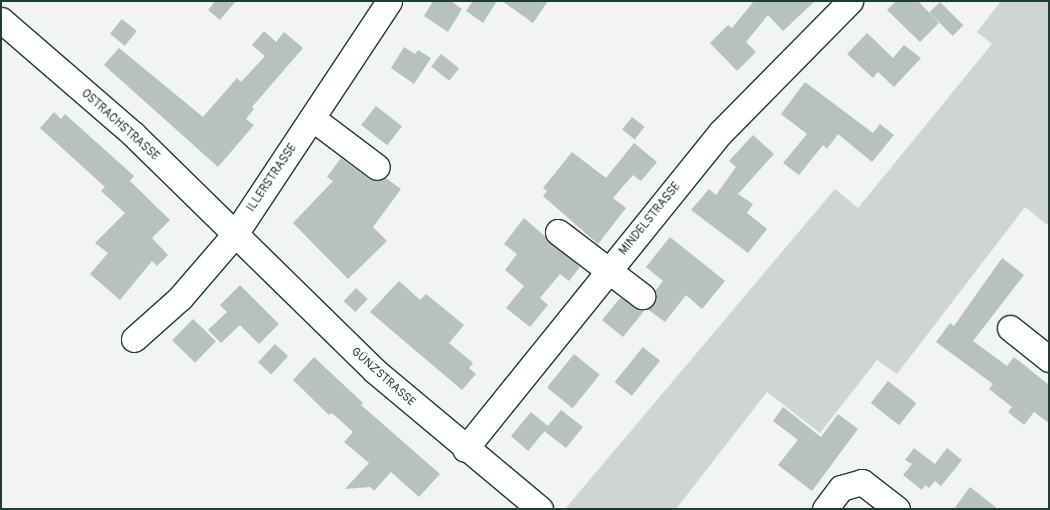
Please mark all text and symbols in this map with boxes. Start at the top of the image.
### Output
street label: OSTRACHSTRASSE [78,86,162,164]
street label: ILLERSTRASSE [244,141,300,215]
street label: MINDELSTRASSE [616,180,684,258]
street label: GÜNZSTRASSE [348,345,418,409]

